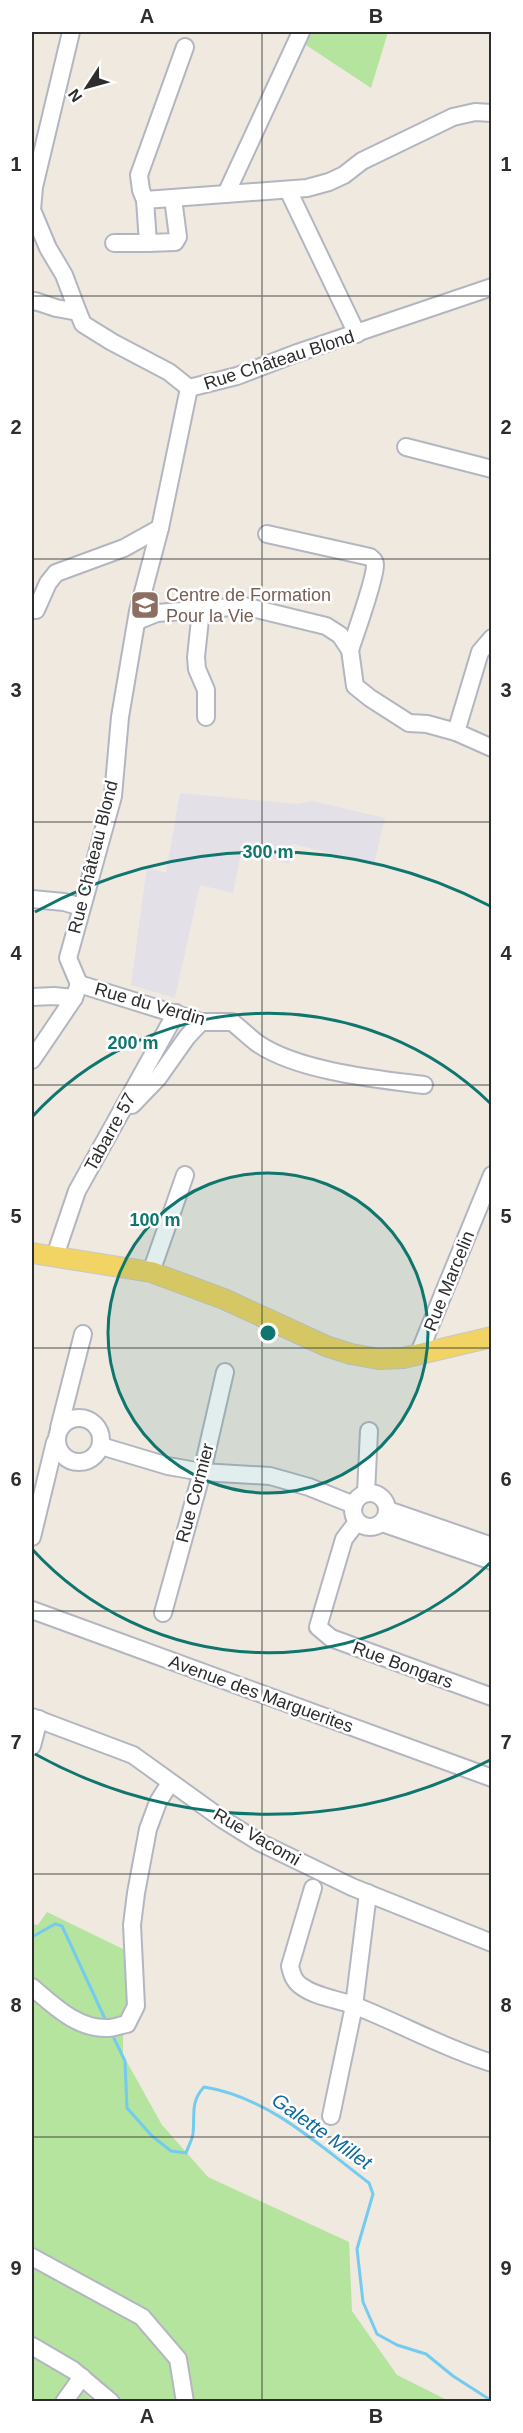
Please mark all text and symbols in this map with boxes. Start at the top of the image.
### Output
text: A [140,5,154,27]
text: B [369,5,383,27]
north arrow [57,57,117,117]
text: N [65,86,86,105]
text: 1 [10,153,22,175]
text: 1 [500,153,512,175]
street label: Rue Château Blond [201,326,357,394]
text: 2 [10,416,22,438]
text: 2 [500,416,512,438]
place label: Centre de Formation Pour la Vie [166,585,331,626]
school or university icon: Centre de Formation Pour la Vie [129,589,161,621]
text: 3 [10,679,22,701]
text: 3 [500,679,512,701]
street label: Rue Château Blond [64,778,122,936]
text: 300 m [242,842,294,862]
text: 4 [10,942,22,964]
text: 4 [500,942,512,964]
street label: Rue du Verdin [92,979,208,1029]
text: 200 m [107,1033,159,1053]
street label: Tabarre 57 [80,1090,140,1174]
text: 5 [10,1205,22,1227]
text: 5 [500,1205,512,1227]
text: 100 m [129,1210,181,1230]
street label: Rue Marcelin [420,1228,478,1334]
centre of rings [258,1323,278,1343]
street label: Rue Cormier [172,1441,218,1545]
text: 6 [10,1468,22,1490]
text: 6 [500,1468,512,1490]
street label: Rue Bongars [350,1638,456,1692]
street label: Avenue des Marguerites [166,1651,356,1737]
text: 7 [10,1731,22,1753]
text: 7 [500,1731,512,1753]
street label: Rue Vacomi [210,1804,304,1870]
text: 8 [10,1994,22,2016]
text: 8 [500,1994,512,2016]
water label: Galette Millet [268,2089,377,2174]
text: 9 [10,2257,22,2279]
text: 9 [500,2257,512,2279]
text: A [140,2405,154,2427]
text: B [369,2405,383,2427]

